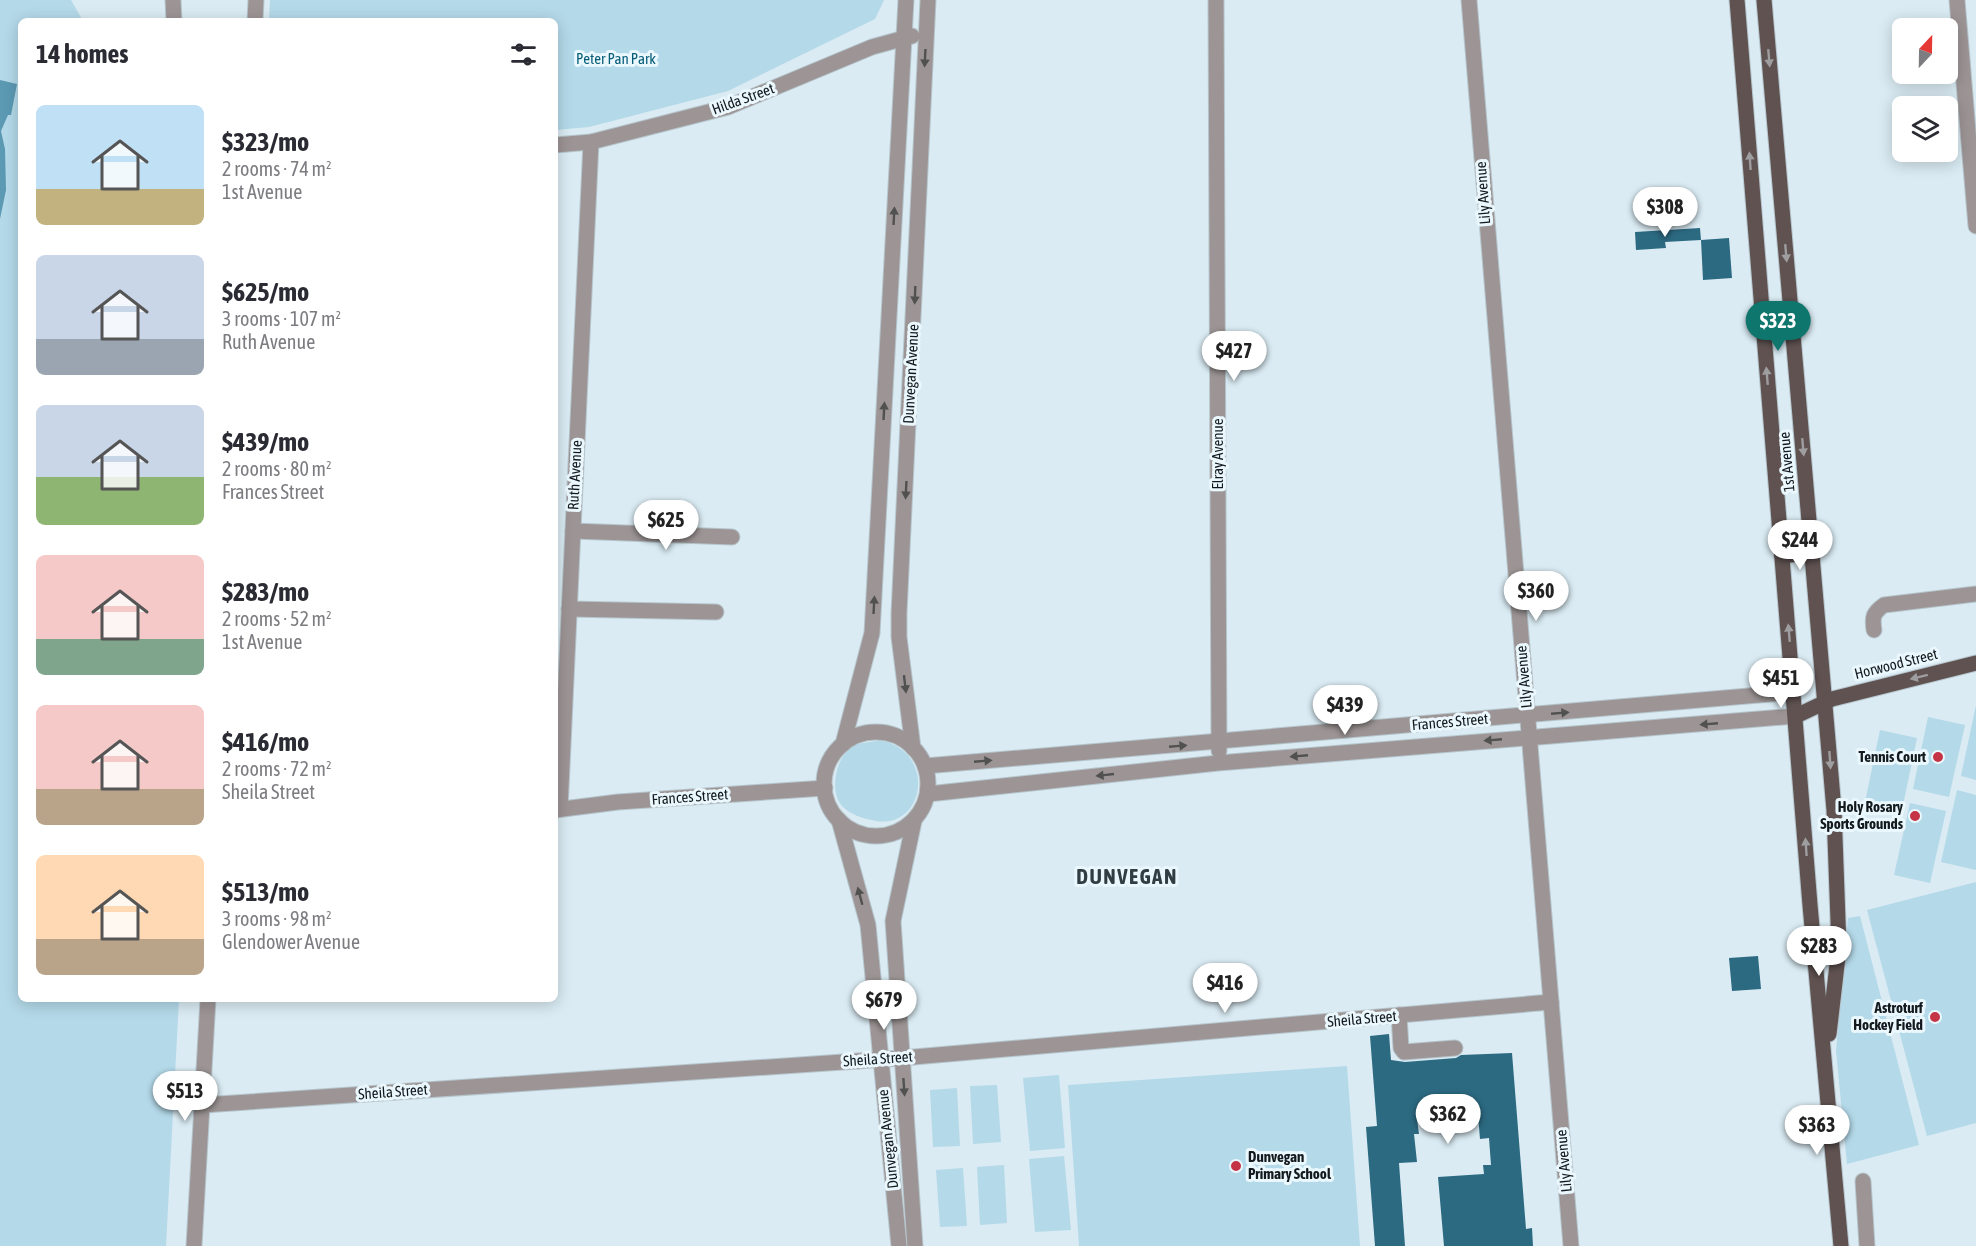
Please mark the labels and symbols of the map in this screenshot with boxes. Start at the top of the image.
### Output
north arrow [1892,18,1958,84]
one-way arrow [920,49,929,68]
one-way arrow [1764,49,1774,68]
park label: Peter Pan Park [576,50,656,67]
street label: Hilda Street [709,79,776,118]
one-way arrow [1745,151,1755,170]
street label: Lily Avenue [1472,161,1493,225]
pin: $308 [1629,187,1701,238]
one-way arrow [890,206,899,225]
one-way arrow [1781,243,1790,262]
one-way arrow [910,286,919,305]
pin: $323 [1742,301,1814,352]
street label: Dunvegan Avenue [899,324,922,424]
pin: $427 [1198,331,1270,382]
one-way arrow [1762,367,1772,386]
one-way arrow [879,401,888,420]
street label: Elray Avenue [1209,418,1226,490]
street label: 1st Avenue [1775,431,1798,493]
one-way arrow [1799,437,1808,456]
street label: Ruth Avenue [564,439,585,510]
one-way arrow [901,480,910,499]
pin: $625 [630,500,702,551]
pin: $244 [1764,520,1836,571]
pin: $360 [1500,571,1572,622]
one-way arrow [869,596,878,615]
one-way arrow [1784,624,1794,643]
street label: Lily Avenue [1512,645,1535,709]
street label: Horwood Street [1853,645,1939,682]
pin: $451 [1745,658,1817,709]
one-way arrow [1910,673,1928,683]
one-way arrow [900,675,910,694]
pin: $439 [1309,685,1381,736]
one-way arrow [1551,708,1570,718]
street label: Frances Street [1411,710,1489,733]
one-way arrow [1699,719,1718,729]
one-way arrow [1484,735,1503,745]
one-way arrow [1168,741,1187,751]
place label: Tennis Court [1859,748,1927,765]
one-way arrow [1825,750,1835,769]
marker: Tennis Court [1931,750,1945,764]
one-way arrow [1289,752,1308,761]
one-way arrow [974,757,993,766]
one-way arrow [1095,770,1114,780]
street label: Frances Street [651,785,729,808]
place label: Holy Rosary Sports Grounds [1820,798,1904,832]
marker: Holy Rosary Sports Grounds [1908,809,1922,823]
one-way arrow [1801,837,1811,856]
district label: DUNVEGAN [1076,864,1178,888]
one-way arrow [855,887,864,905]
pin: $283 [1783,926,1855,977]
pin: $416 [1189,963,1261,1014]
pin: $679 [848,980,920,1031]
place label: Astroturf Hockey Field [1853,999,1924,1033]
street label: Sheila Street [1326,1007,1397,1030]
marker: Astroturf Hockey Field [1928,1010,1942,1024]
street label: Sheila Street [843,1048,913,1069]
pin: $513 [149,1071,221,1122]
one-way arrow [900,1077,909,1096]
street label: Sheila Street [358,1081,428,1102]
street label: Dunvegan Avenue [874,1088,901,1190]
pin: $362 [1412,1094,1484,1145]
pin: $363 [1781,1105,1853,1156]
street label: Lily Avenue [1552,1129,1575,1193]
place label: Dunvegan Primary School [1248,1148,1332,1182]
marker: Dunvegan Primary School [1229,1159,1243,1173]

